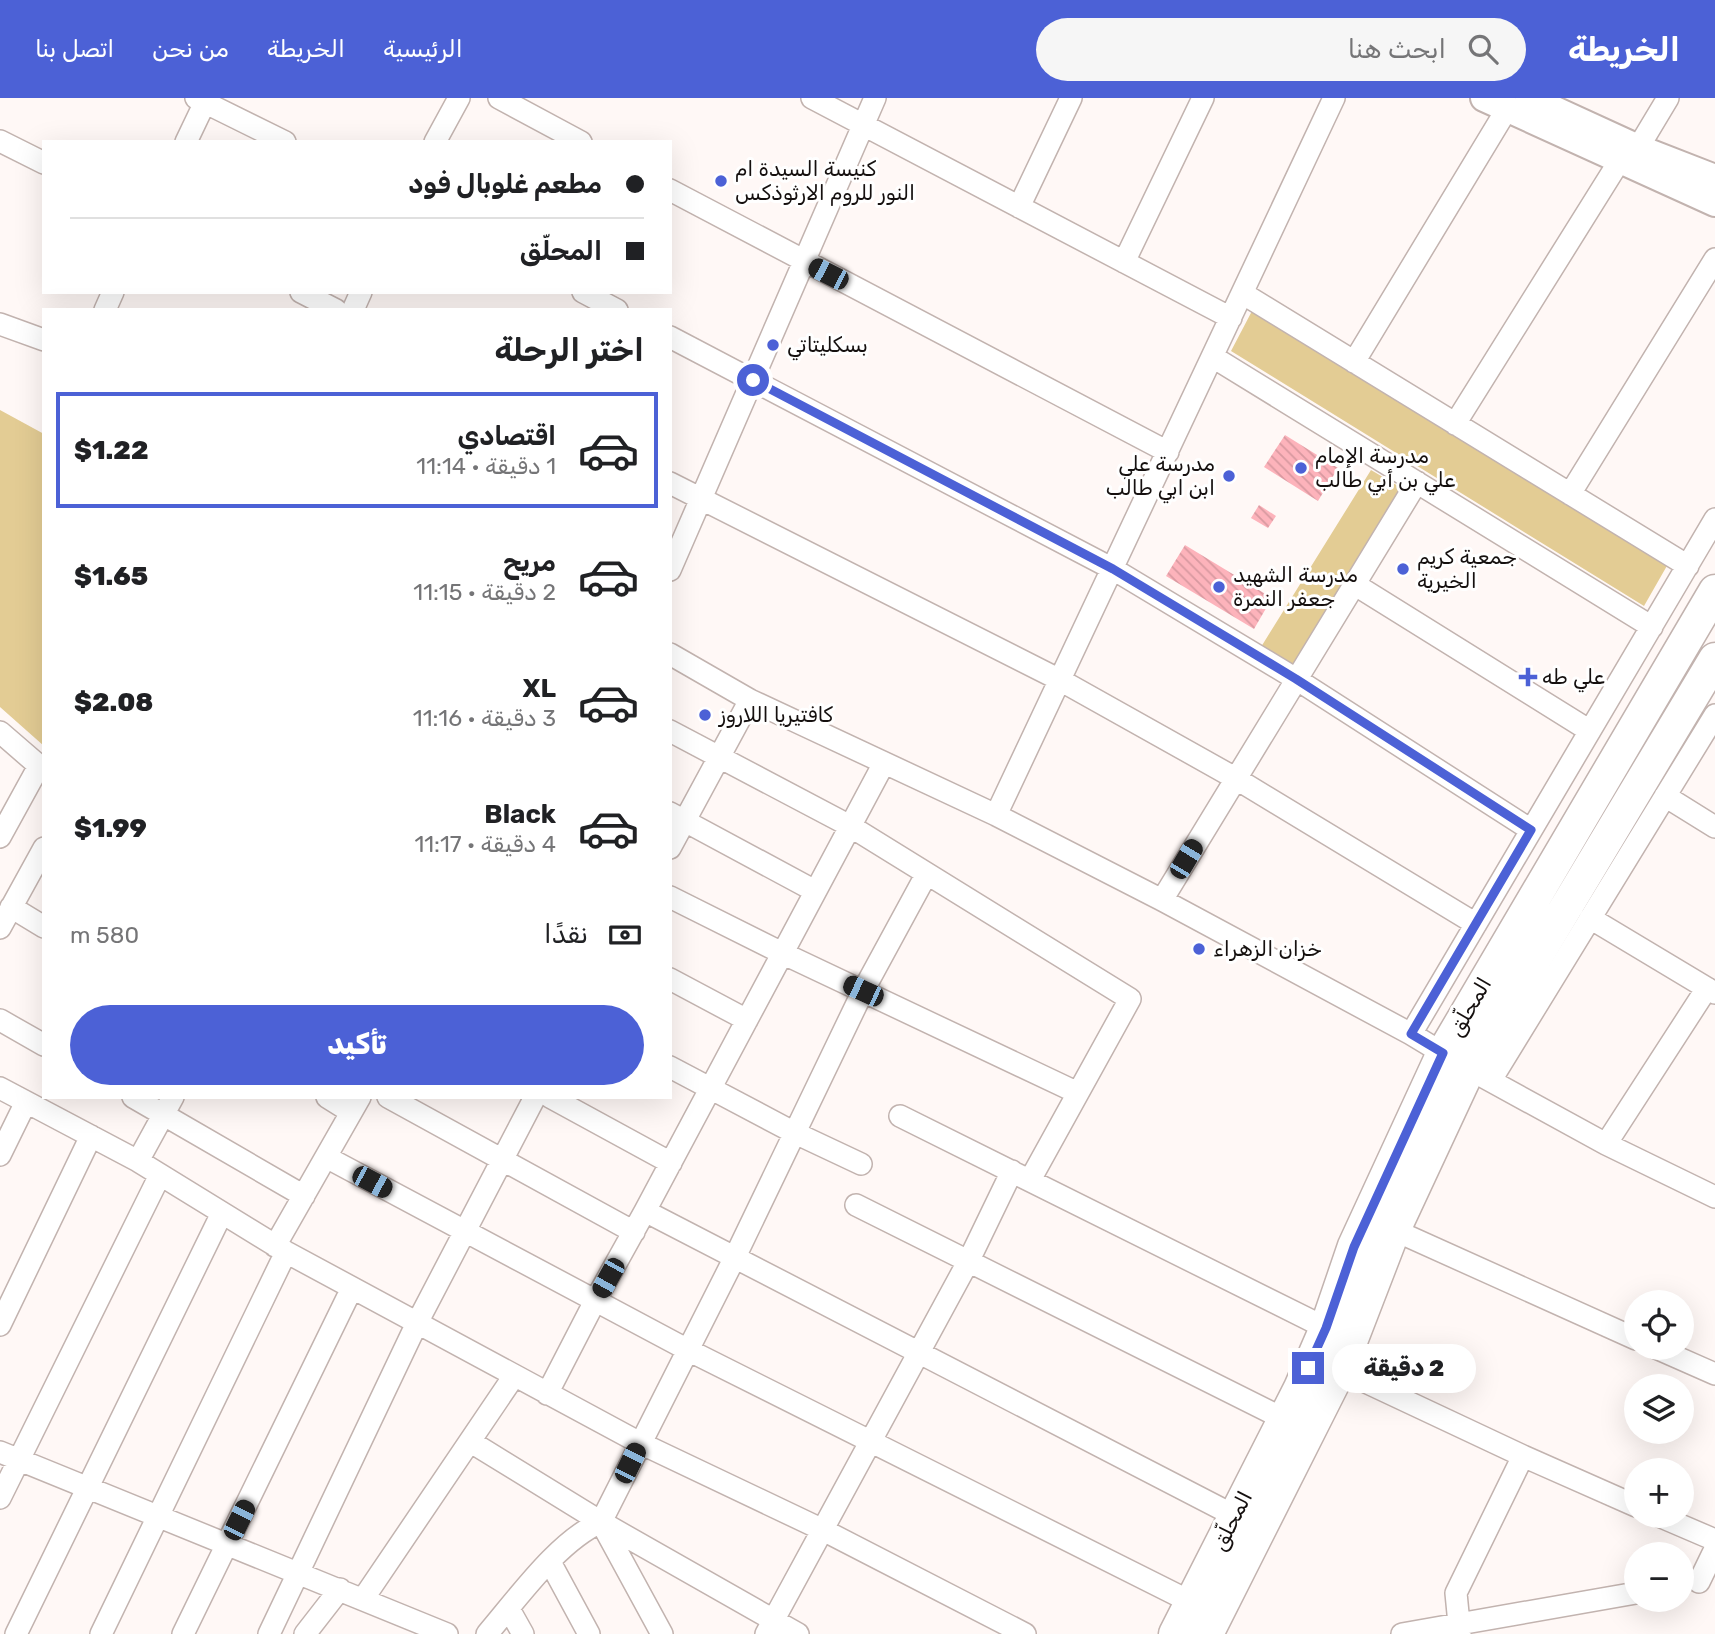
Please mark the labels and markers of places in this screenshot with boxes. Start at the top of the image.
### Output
place label: كنيسة السيدة ام النور للروم الارثوذكس [735,156,915,206]
marker: كنيسة السيدة ام النور للروم الارثوذكس [713,173,729,189]
place label: بسكليتاتي [787,332,868,361]
marker: بسكليتاتي [765,337,781,353]
place label: مدرسة الإمام علي بن أبي طالب [1315,443,1455,496]
place label: مدرسة علي ابن ابي طالب [1106,451,1215,504]
marker: مدرسة الإمام علي بن أبي طالب [1293,460,1309,476]
marker: مدرسة علي ابن ابي طالب [1221,468,1237,484]
place label: جمعية كريم الخيرية [1417,544,1517,593]
marker: جمعية كريم الخيرية [1395,561,1411,577]
place label: مدرسة الشهيد جعفر النمرة [1233,562,1358,611]
marker: مدرسة الشهيد جعفر النمرة [1211,579,1227,595]
place label: علي طه [1542,664,1605,693]
marker: علي طه [1520,669,1536,685]
place label: كافتيريا اللاروز [717,702,834,728]
marker: كافتيريا اللاروز [697,707,713,723]
place label: خزان الزهراء [1213,936,1322,961]
marker: خزان الزهراء [1191,941,1207,957]

